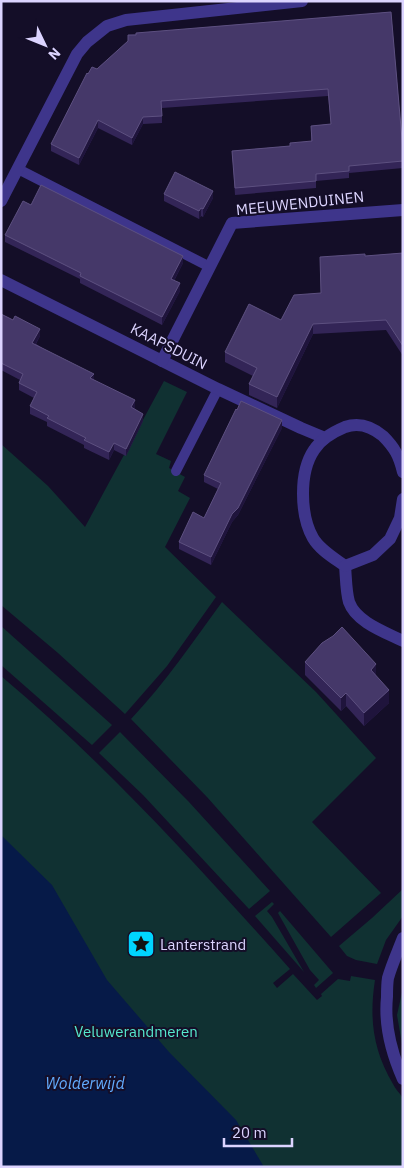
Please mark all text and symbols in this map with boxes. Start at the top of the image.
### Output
north arrow [20,20,70,70]
text: N [44,44,65,64]
street label: MEEUWENDUINEN [235,187,365,219]
street label: KAAPSDUIN [127,319,211,373]
place icon: Lanterstrand [126,929,156,959]
place label: Lanterstrand [160,935,246,954]
park label: Veluwerandmeren [74,1022,198,1041]
water label: Wolderwijd [45,1073,125,1093]
scale bar [224,1116,292,1148]
text: 20 m [232,1123,267,1142]

